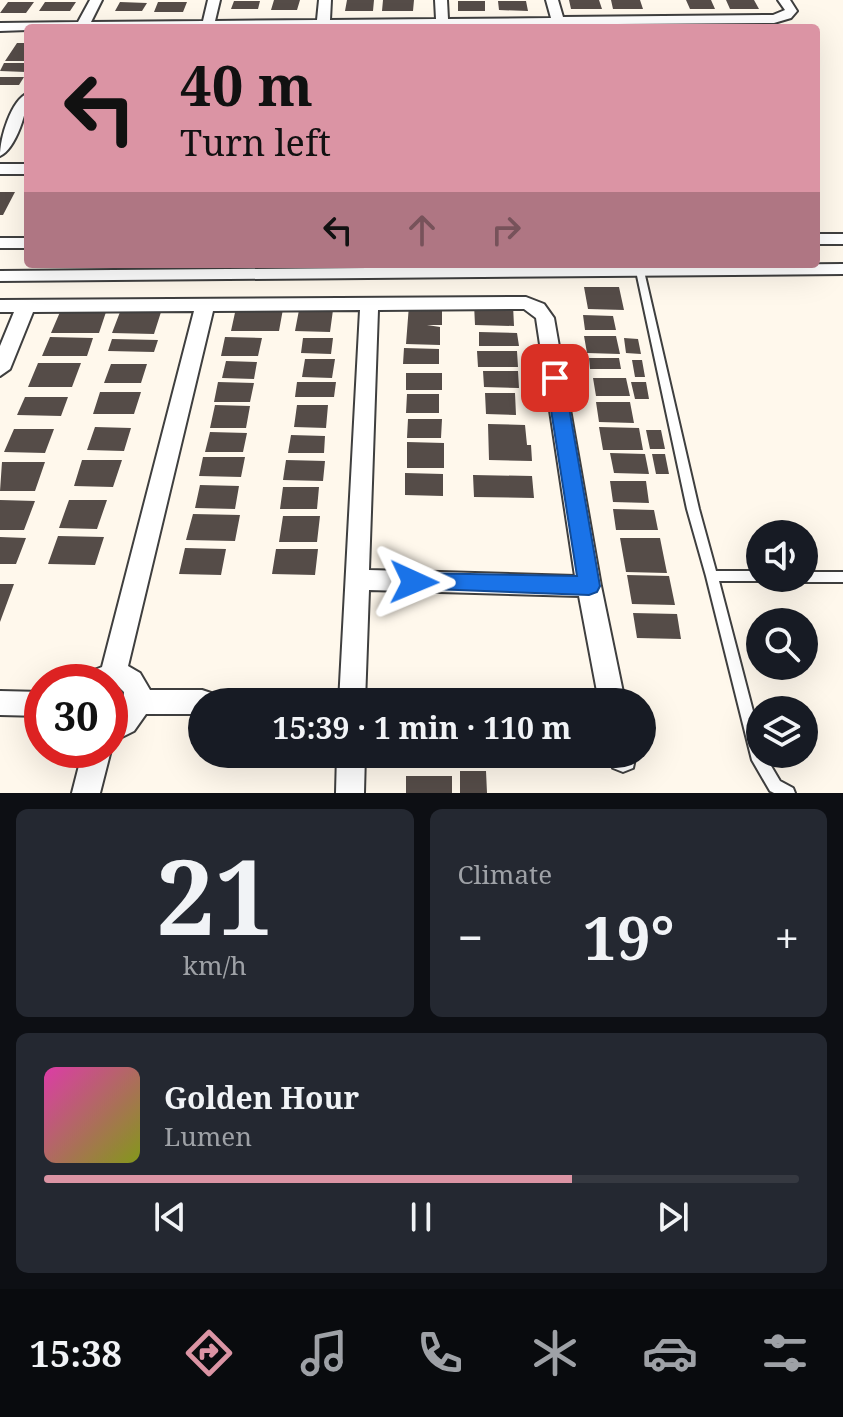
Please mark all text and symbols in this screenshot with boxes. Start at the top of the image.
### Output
text: 40 m [180,46,313,122]
icon: left [48,56,152,160]
text: Turn left [180,118,331,167]
icon: left [316,208,360,252]
icon: ahead [400,208,444,252]
icon: right [484,208,528,252]
pin [521,344,589,412]
icon: arrive [533,356,577,400]
map controls [746,520,818,768]
button: sound [746,520,818,592]
position arrow [372,540,456,624]
button: search [746,608,818,680]
speed limit sign: 30 [24,664,128,768]
button: layers [746,696,818,768]
text: 15:39 · 1 min · 110 m [273,707,571,748]
text: 21 [156,824,274,965]
text: Climate [458,856,552,892]
text: 19° [583,896,675,978]
text: − [458,907,483,967]
text: + [774,907,799,967]
text: km/h [183,947,247,983]
text: Golden Hour [164,1077,359,1118]
text: Lumen [164,1118,252,1154]
icon: previous [148,1195,192,1239]
icon: pause [399,1195,443,1239]
icon: next [651,1195,695,1239]
icon: directions [181,1325,237,1381]
icon: music [296,1325,352,1381]
icon: phone [412,1325,468,1381]
icon: climate [527,1325,583,1381]
icon: car [642,1325,698,1381]
icon: filters [757,1325,813,1381]
text: 15:38 [30,1329,122,1378]

